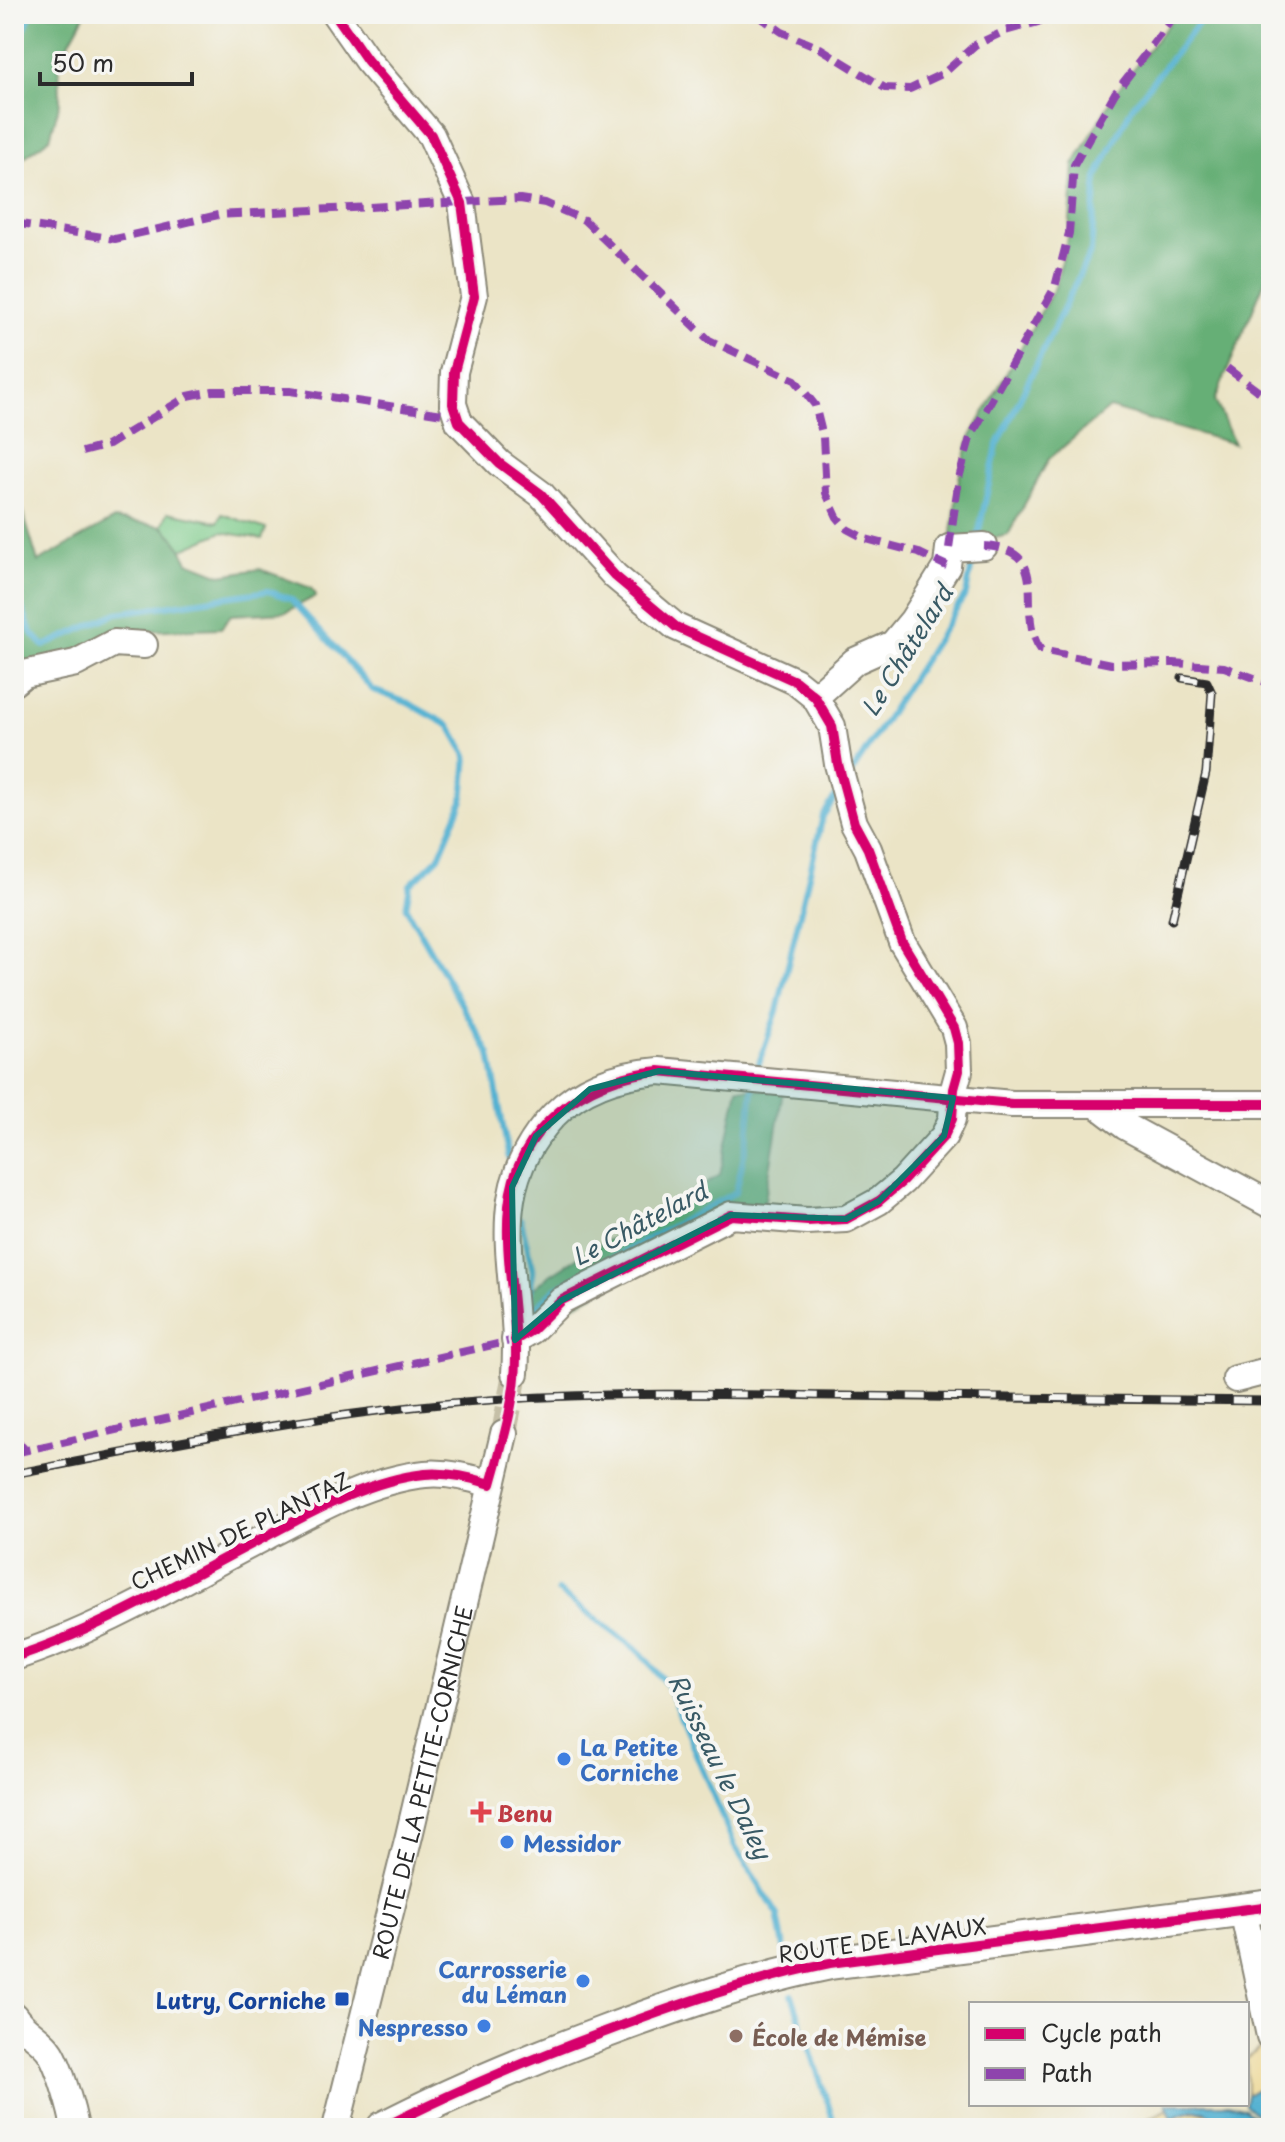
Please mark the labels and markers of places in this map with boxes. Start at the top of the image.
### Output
place label: La Petite Corniche [580,1730,679,1788]
marker: La Petite Corniche [555,1750,573,1768]
place label: Benu [497,1796,553,1829]
marker: Benu [472,1803,490,1821]
place label: Messidor [523,1826,622,1859]
marker: Messidor [498,1833,516,1851]
place label: Carrosserie du Léman [438,1952,567,2010]
marker: Carrosserie du Léman [574,1972,592,1990]
place label: Lutry, Corniche [156,1983,326,2016]
marker: Lutry, Corniche [333,1990,351,2008]
place label: Nespresso [358,2010,468,2043]
marker: Nespresso [475,2017,493,2035]
place label: École de Mémise [752,2020,926,2053]
marker: École de Mémise [727,2027,745,2045]

